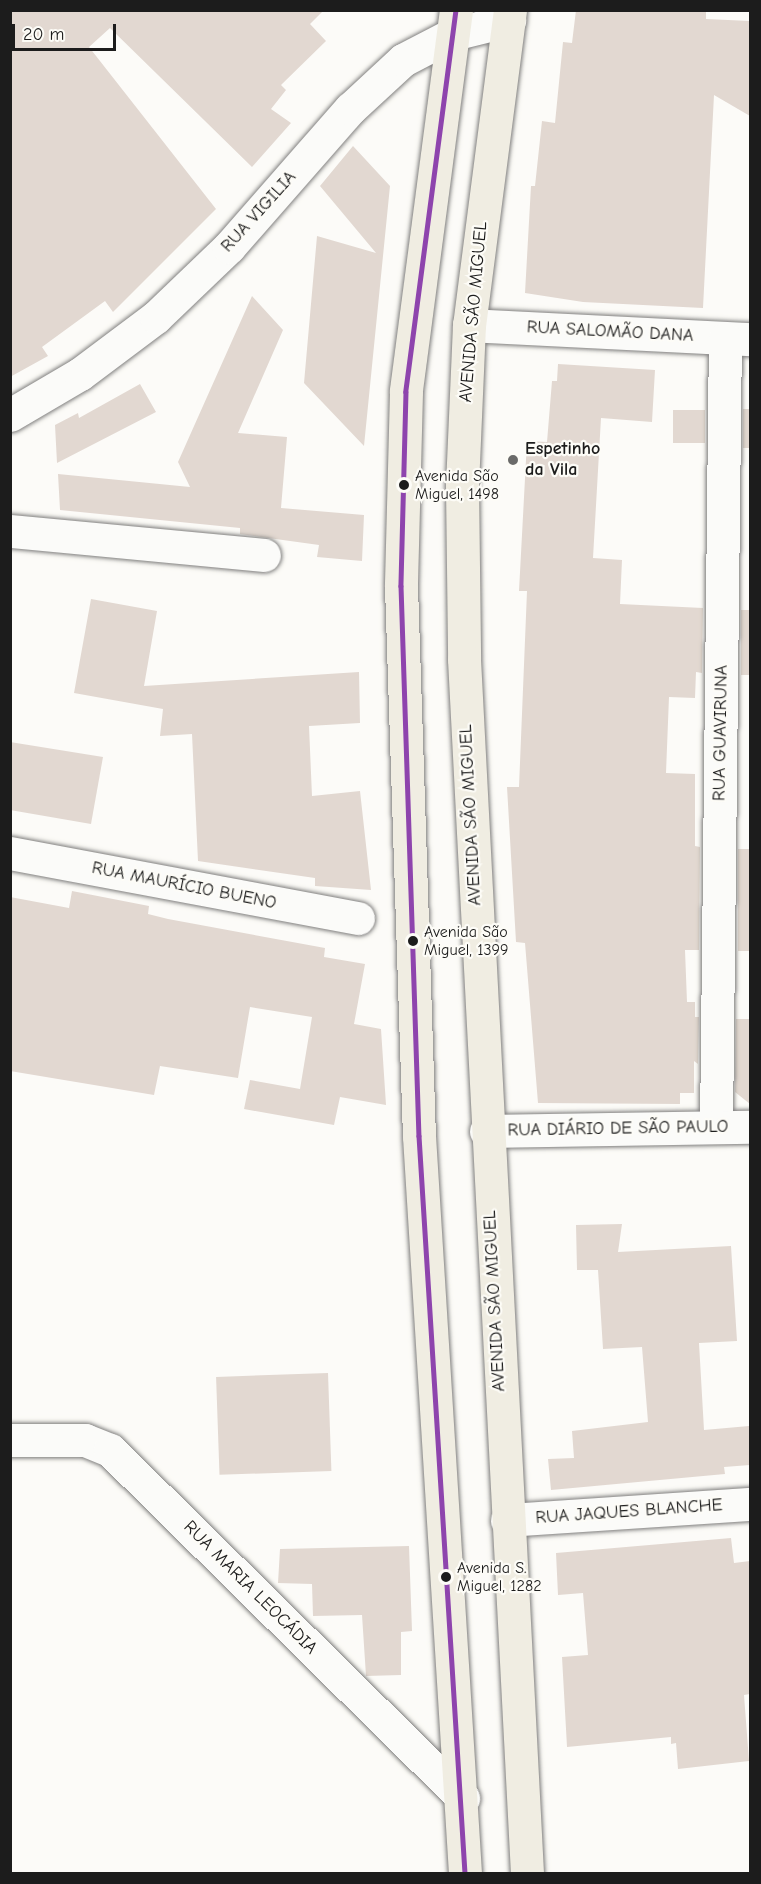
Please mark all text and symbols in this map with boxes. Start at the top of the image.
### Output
scale bar [15,12,118,50]
text: 20 m [23,24,64,45]
street label: RUA VIGILIA [217,167,301,257]
street label: AVENIDA SÃO MIGUEL [455,221,493,403]
street label: RUA SALOMÃO DANA [526,317,694,347]
place label: Espetinho da Vila [525,439,600,482]
marker: Espetinho da Vila [506,453,520,467]
place label: Avenida São Miguel, 1498 [415,466,499,504]
marker: Avenida São Miguel, 1498 [398,479,410,491]
street label: RUA GUAVIRUNA [709,665,733,801]
street label: AVENIDA SÃO MIGUEL [455,724,487,906]
street label: RUA MAURÍCIO BUENO [90,857,278,915]
place label: Avenida São Miguel, 1399 [424,922,509,960]
marker: Avenida São Miguel, 1399 [407,935,419,947]
street label: RUA DIÁRIO DE SÃO PAULO [507,1116,729,1142]
street label: AVENIDA SÃO MIGUEL [479,1210,511,1392]
street label: RUA JAQUES BLANCHE [535,1495,723,1529]
street label: RUA MARIA LEOCÁDIA [179,1517,321,1659]
place label: Avenida S. Miguel, 1282 [457,1558,541,1596]
marker: Avenida S. Miguel, 1282 [440,1571,452,1583]

